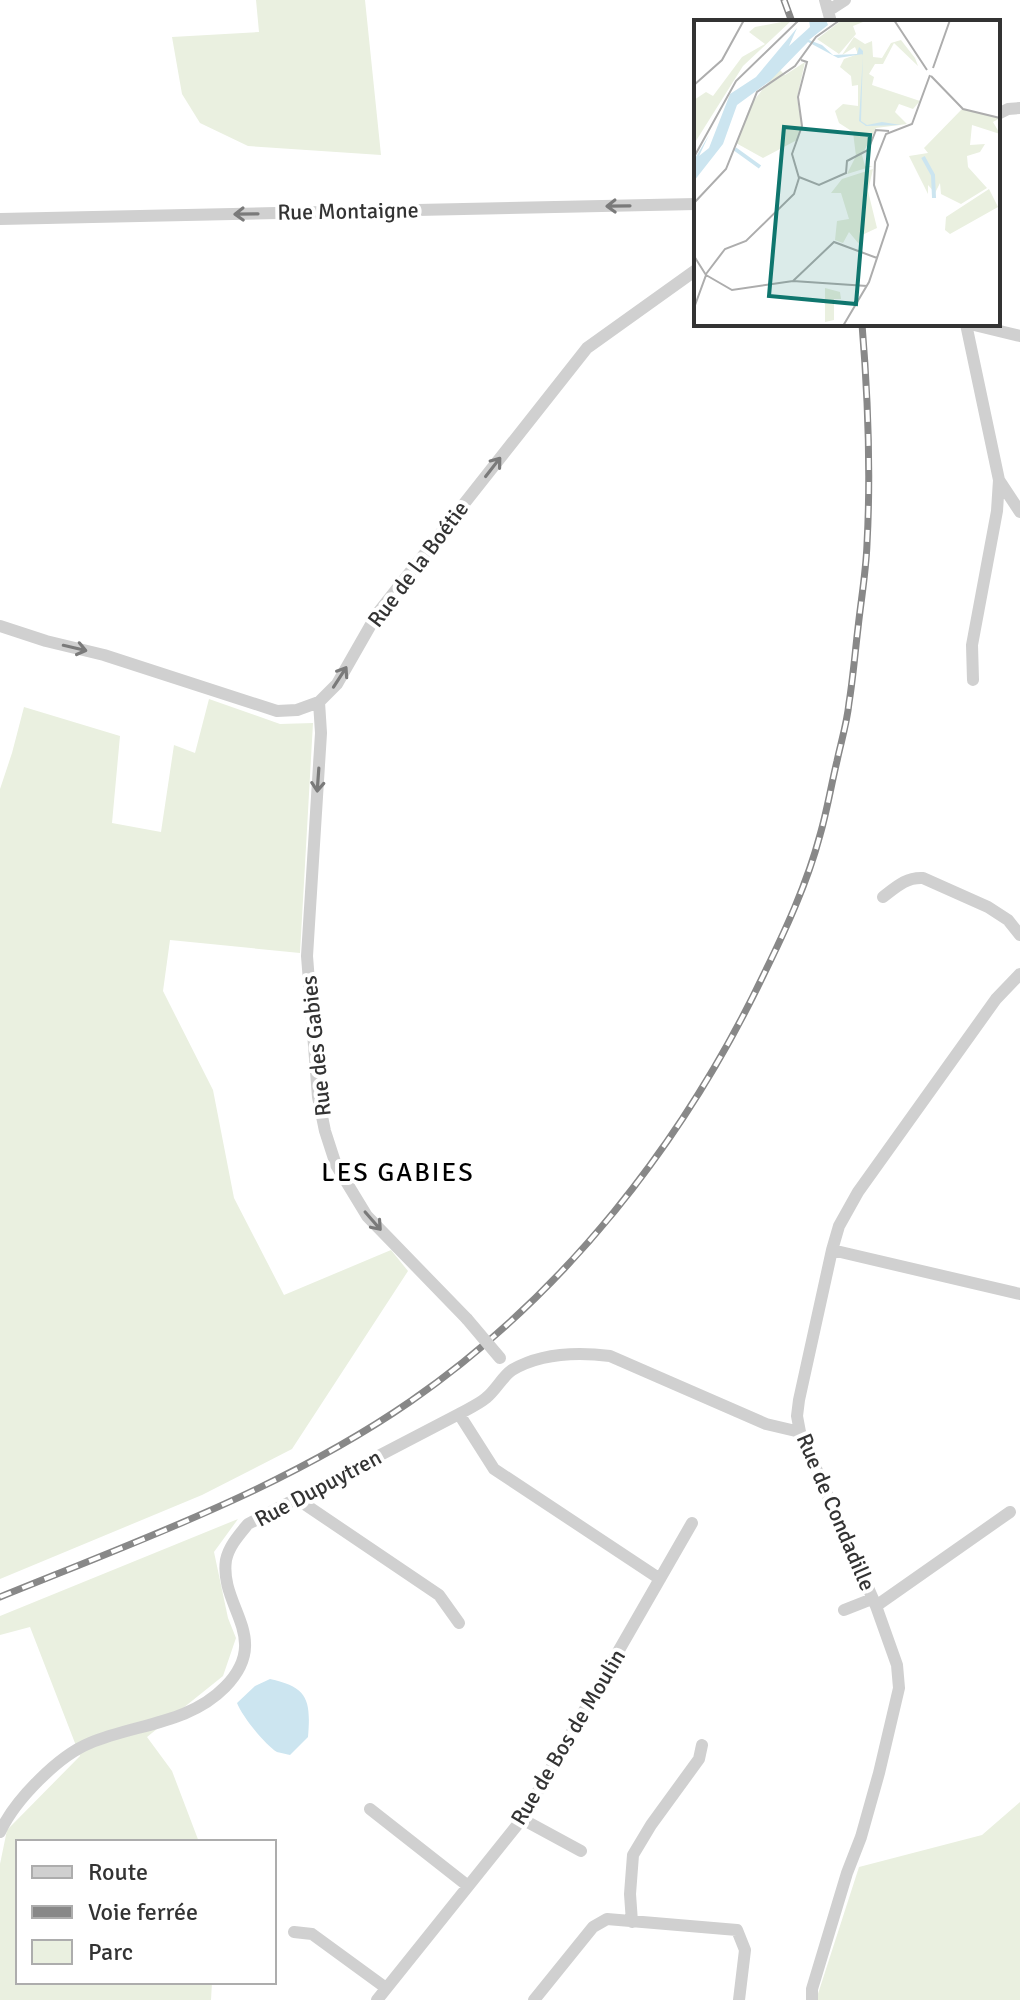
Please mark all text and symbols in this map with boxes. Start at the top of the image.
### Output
inset map [694,20,1000,326]
street label: Rue Montaigne [277,196,419,226]
one-way arrow [605,198,632,213]
one-way arrow [233,206,260,221]
one-way arrow [484,457,501,478]
street label: Rue de la Boétie [362,496,474,632]
one-way arrow [61,641,87,656]
one-way arrow [332,666,348,689]
one-way arrow [310,766,325,793]
street label: Rue des Gabies [295,974,337,1118]
district label: LES GABIES [321,1157,475,1189]
one-way arrow [364,1211,382,1231]
street label: Rue de Condadille [791,1429,881,1595]
street label: Rue Dupuytren [250,1443,386,1533]
street label: Rue de Bos de Moulin [505,1644,631,1830]
legend [16,1840,276,1984]
text: Route [88,1857,148,1887]
text: Voie ferrée [88,1897,198,1927]
text: Parc [88,1937,133,1967]

